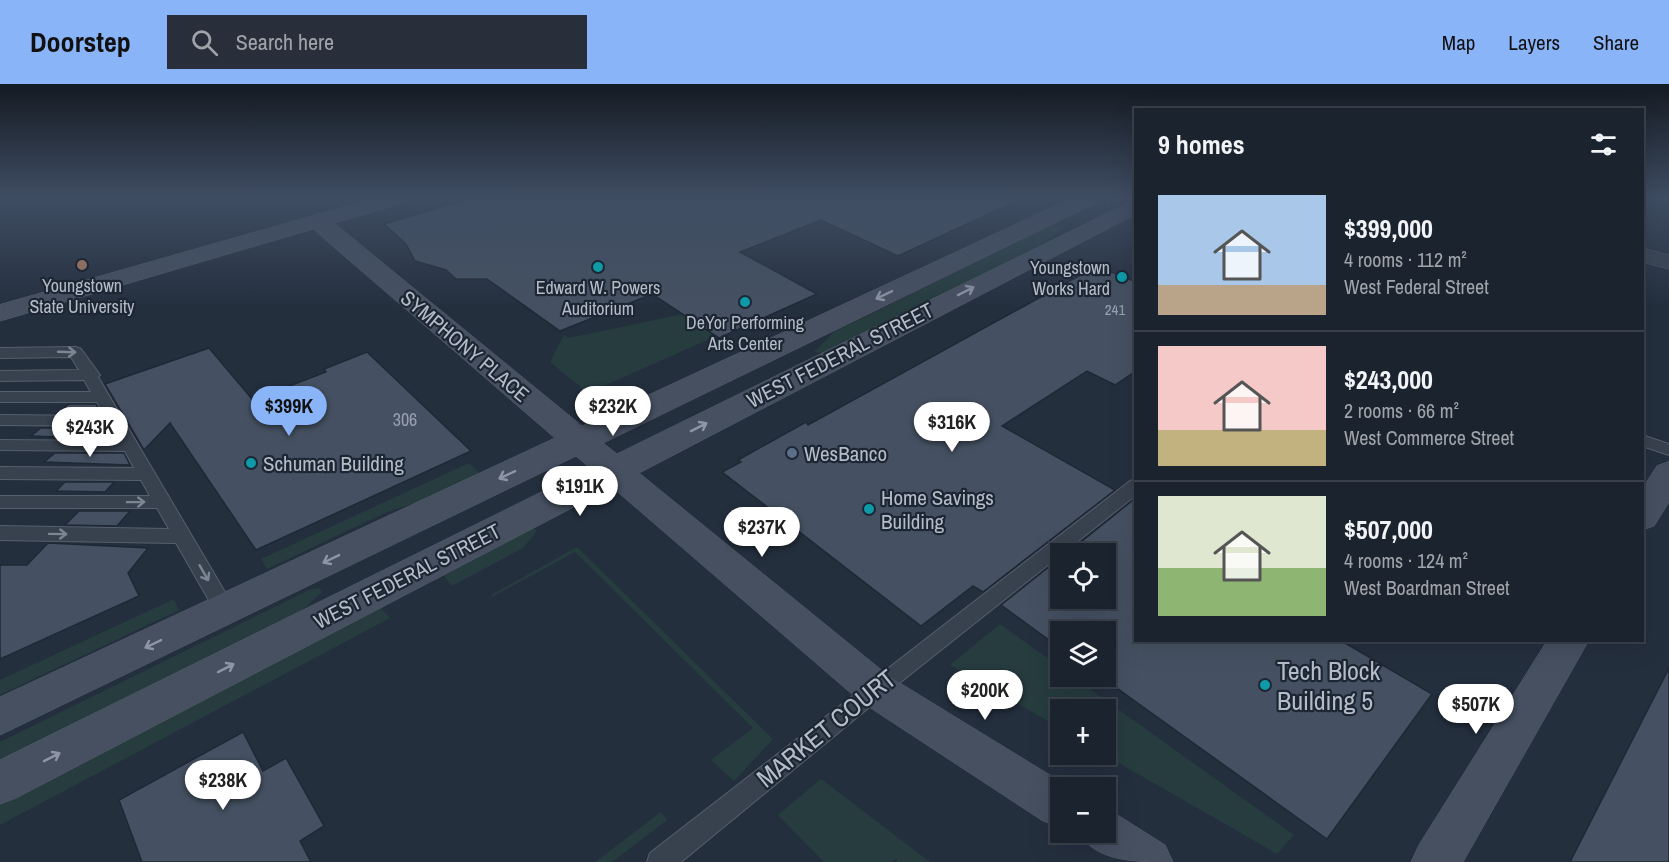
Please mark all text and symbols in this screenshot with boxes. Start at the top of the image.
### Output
search box [167,15,587,69]
text: Doorstep [30,23,131,61]
icon: search [188,26,221,59]
text: Search here [236,27,334,57]
text: Map [1442,28,1475,57]
text: Layers [1508,28,1560,57]
text: Share [1593,28,1639,57]
text: 9 homes [1158,127,1245,162]
icon: filters [1587,128,1620,161]
text: $399,000 [1344,211,1433,246]
icon: home [1206,219,1278,291]
text: 4 rooms · 112 m² [1344,246,1467,273]
place label: Youngstown Works Hard [1030,255,1110,301]
marker: Youngstown State University [75,258,89,272]
marker: Edward W. Powers Auditorium [591,260,605,274]
marker: Youngstown Works Hard [1115,270,1129,284]
place label: Youngstown State University [29,273,135,319]
text: West Federal Street [1344,273,1489,300]
place label: Edward W. Powers Auditorium [536,275,660,321]
street label: SYMPHONY PLACE [395,284,535,408]
one-way arrow [957,285,975,296]
one-way arrow [875,290,893,302]
marker: DeYor Performing Arts Center [738,295,752,309]
street label: WEST FEDERAL STREET [742,295,939,415]
house number: 241 [1105,299,1125,320]
place label: DeYor Performing Arts Center [686,310,805,356]
one-way arrow [56,347,76,358]
text: $243,000 [1344,362,1433,397]
icon: home [1206,370,1278,442]
pin: $399K [247,386,331,437]
pin: $232K [571,386,655,437]
text: $399K [265,392,313,419]
text: $232K [589,392,637,419]
text: 2 rooms · 66 m² [1344,397,1459,424]
pin: $316K [910,402,994,453]
pin: $243K [48,407,132,458]
house number: 306 [393,407,417,432]
text: $316K [928,408,976,435]
text: $243K [66,413,114,440]
one-way arrow [690,421,707,433]
text: West Commerce Street [1344,424,1514,451]
place label: WesBanco [804,439,887,468]
marker: WesBanco [785,446,799,460]
place label: Schuman Building [263,449,404,478]
marker: Schuman Building [244,456,258,470]
pin: $191K [538,466,622,517]
one-way arrow [498,469,516,481]
text: $191K [556,472,604,499]
place label: Home Savings Building [881,483,994,536]
one-way arrow [126,496,146,508]
marker: Home Savings Building [862,502,876,516]
pin: $237K [720,507,804,558]
text: $507,000 [1344,512,1433,547]
text: $237K [738,513,786,540]
street label: WEST FEDERAL STREET [309,516,506,636]
icon: home [1206,520,1278,592]
one-way arrow [48,528,68,540]
map controls [1050,543,1116,843]
button: locate [1050,543,1116,609]
text: 4 rooms · 124 m² [1344,547,1468,574]
one-way arrow [323,553,340,565]
one-way arrow [198,564,210,581]
text: West Boardman Street [1344,574,1510,601]
button: layers [1050,621,1116,687]
one-way arrow [145,638,163,650]
place label: Tech Block Building 5 [1277,653,1380,718]
street label: MARKET COURT [749,661,903,795]
one-way arrow [216,662,234,673]
pin: $200K [943,670,1027,721]
text: $200K [961,676,1009,703]
marker: Tech Block Building 5 [1258,678,1272,692]
pin: $507K [1434,684,1518,735]
text: $507K [1452,690,1500,717]
button: + [1050,699,1116,765]
one-way arrow [43,750,61,762]
pin: $238K [181,760,265,811]
text: $238K [199,766,247,793]
button: − [1050,777,1116,843]

